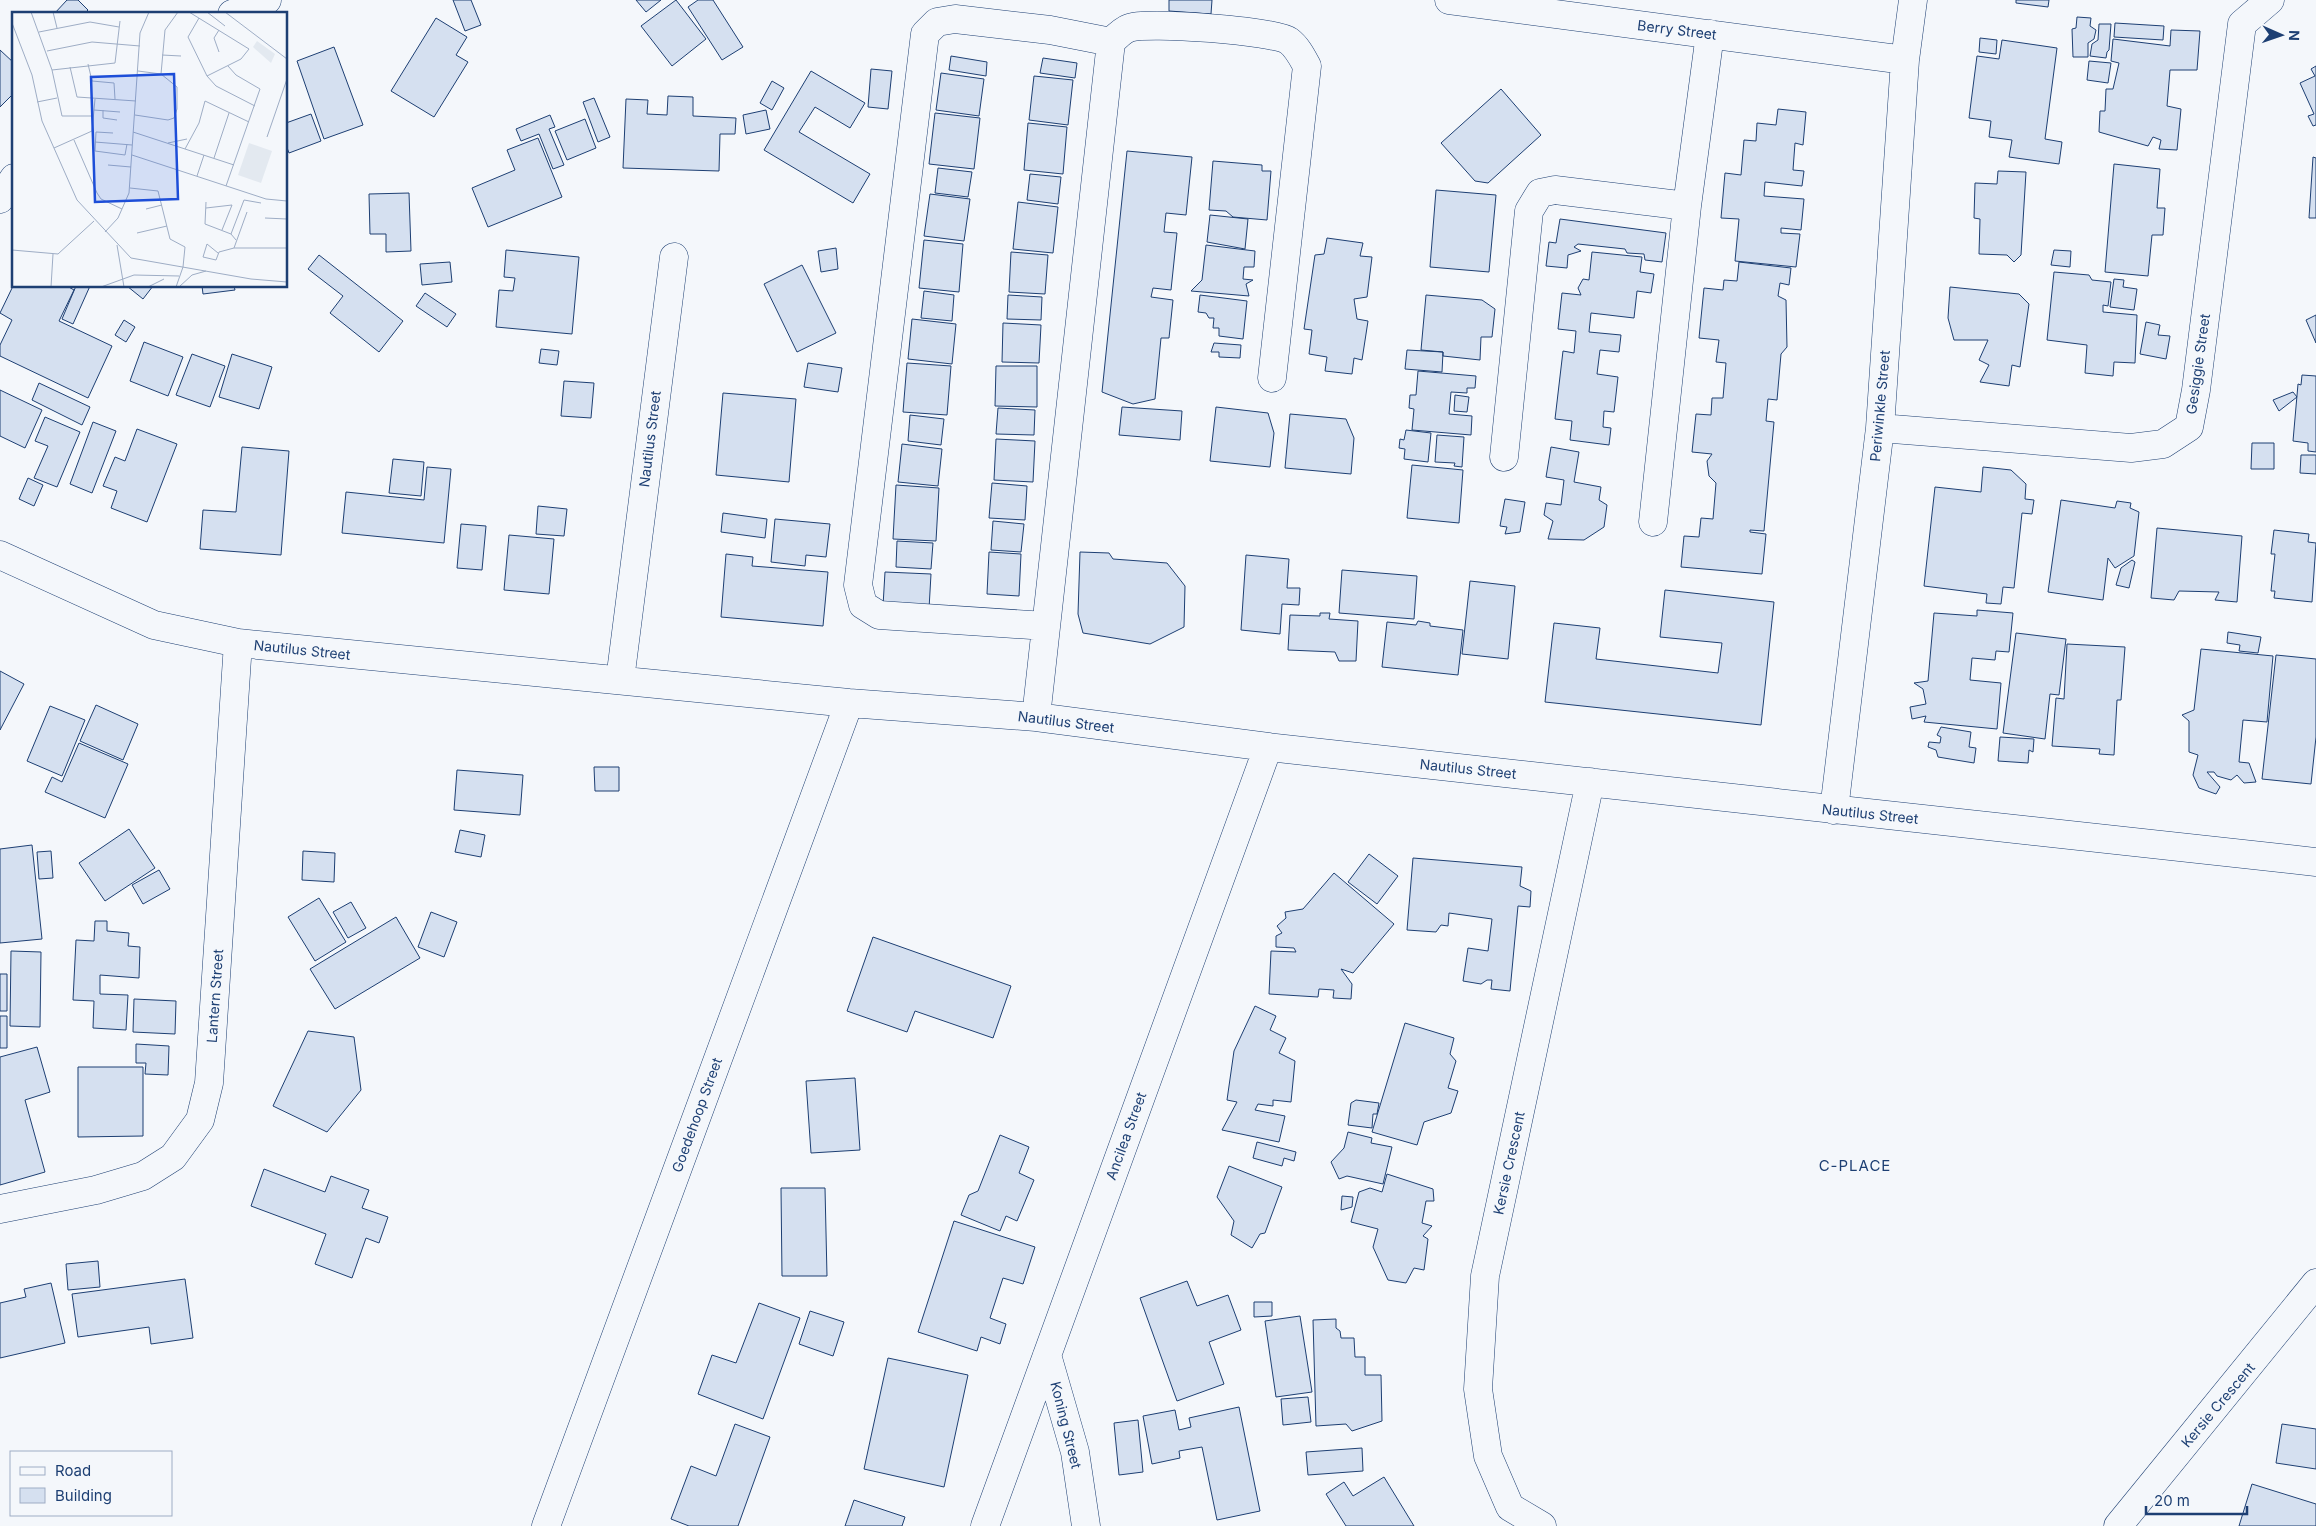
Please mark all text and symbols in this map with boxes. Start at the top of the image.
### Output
north arrow [2256,10,2306,60]
inset map [12,12,288,288]
street label: Berry Street [1637,16,1718,43]
text: N [2286,30,2303,41]
street label: Gesiggie Street [2182,312,2213,415]
street label: Periwinkle Street [1866,349,1893,462]
street label: Nautilus Street [635,389,664,488]
street label: Nautilus Street [253,636,352,663]
street label: Nautilus Street [1017,707,1116,736]
street label: Nautilus Street [1419,755,1518,782]
street label: Nautilus Street [1821,800,1920,827]
street label: Lantern Street [203,948,226,1043]
street label: Goedehoop Street [668,1055,725,1175]
street label: Ancilea Street [1102,1089,1149,1182]
street label: Kersie Crescent [1489,1109,1528,1216]
district label: C-PLACE [1819,1156,1891,1175]
street label: Kersie Crescent [2177,1359,2258,1450]
street label: Koning Street [1047,1380,1086,1471]
legend [10,1451,172,1516]
text: Road [55,1461,91,1480]
scale bar [2146,1484,2247,1516]
text: Building [55,1486,112,1505]
text: 20 m [2154,1491,2190,1510]

